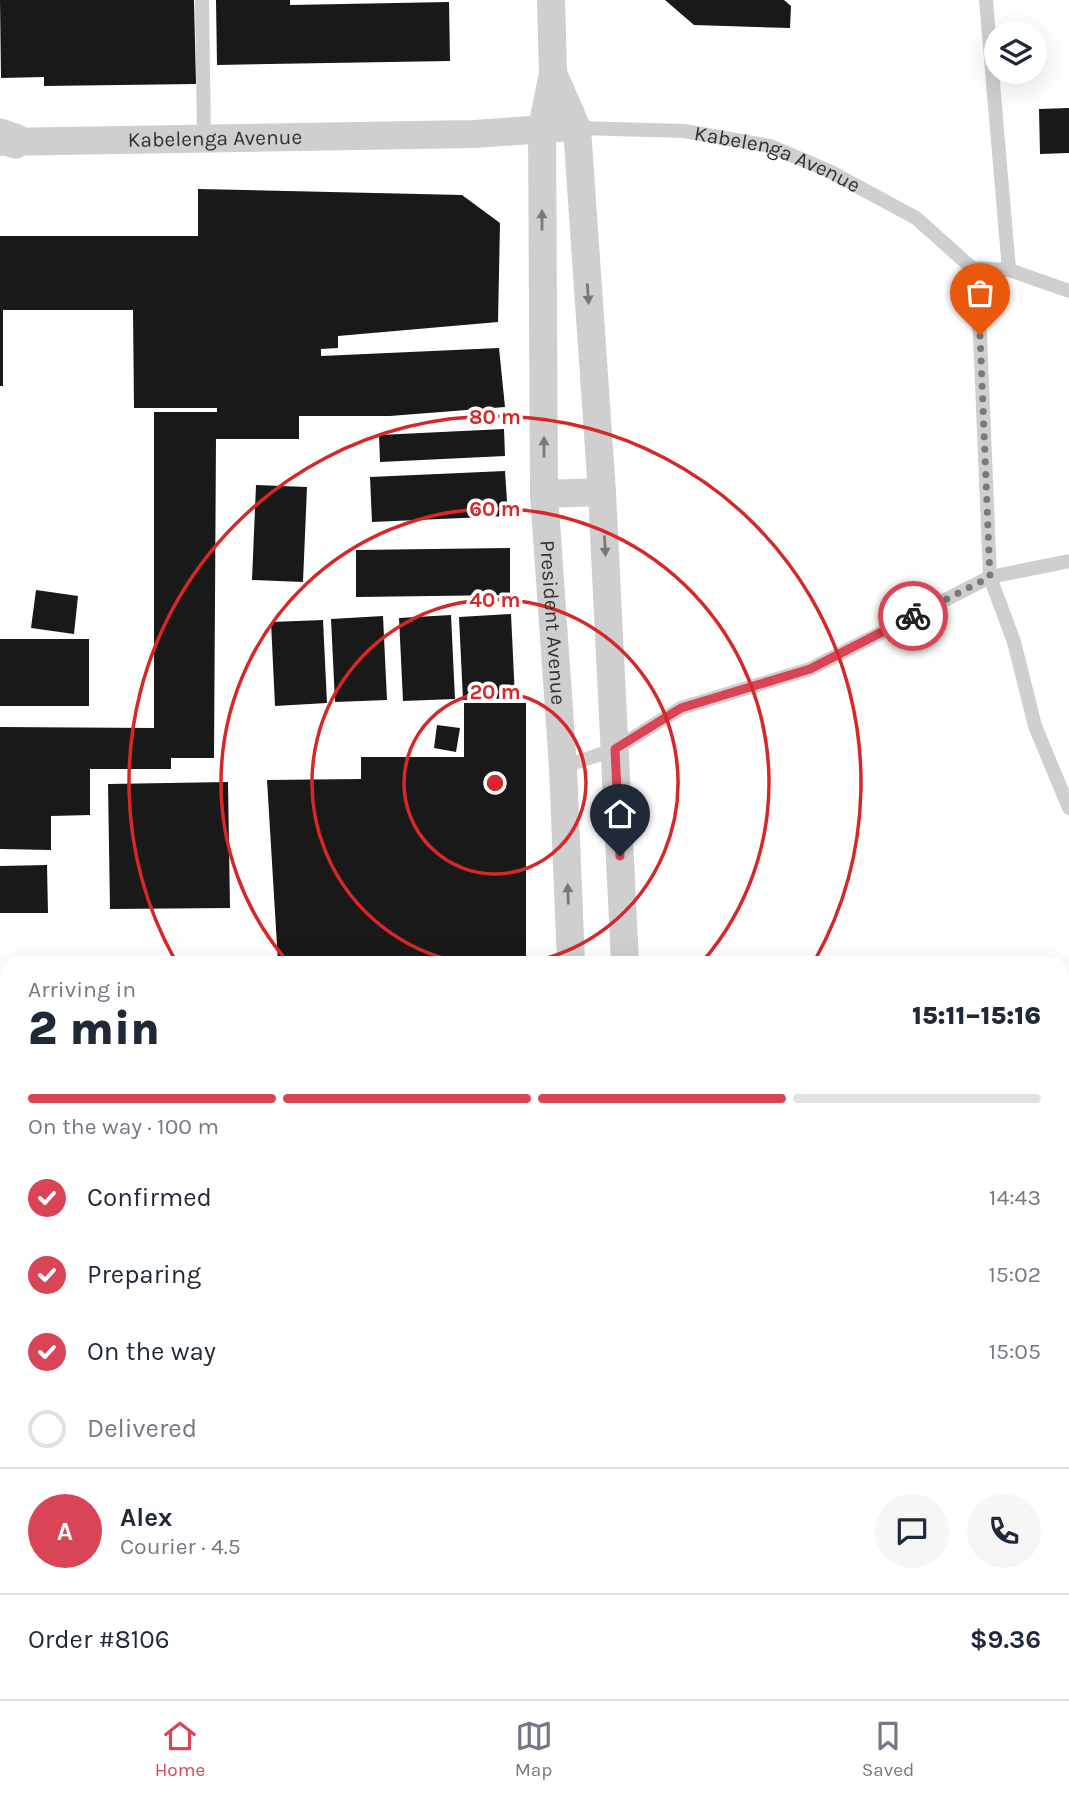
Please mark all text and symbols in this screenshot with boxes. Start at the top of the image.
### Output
map controls [984,21,1047,84]
button: layers [984,21,1047,84]
street label: Kabelenga Avenue [692,121,864,198]
street label: Kabelenga Avenue [128,125,302,152]
one-way arrow [536,208,548,230]
pin [950,263,1010,335]
icon: bag [961,274,999,312]
one-way arrow [583,283,594,305]
text: 80 m [469,405,521,429]
one-way arrow [538,436,550,458]
text: 60 m [469,497,521,521]
one-way arrow [599,535,610,557]
street label: President Avenue [535,539,571,706]
courier [878,581,948,651]
text: 40 m [469,588,521,612]
icon: bike [894,597,932,635]
text: 20 m [469,680,521,704]
centre of rings [483,771,507,795]
pin [590,784,650,856]
icon: home [601,795,639,833]
one-way arrow [562,883,573,905]
text: Arriving in [28,976,136,1003]
text: 15:11–15:16 [912,1000,1041,1031]
text: 2 min [28,1002,160,1056]
text: On the way · 100 m [28,1113,219,1140]
icon: check [28,1179,66,1217]
text: Confirmed [87,1182,212,1213]
text: 14:43 [989,1184,1041,1211]
icon: check [28,1256,66,1294]
text: Preparing [87,1259,201,1290]
text: 15:02 [988,1261,1041,1288]
icon: check [28,1333,66,1371]
text: On the way [87,1336,216,1367]
text: 15:05 [988,1338,1041,1365]
text: Delivered [87,1413,197,1444]
button: chat [875,1494,949,1568]
button: phone [967,1494,1041,1568]
text: Alex [120,1502,172,1533]
text: A [57,1516,73,1547]
text: Courier · 4.5 [120,1533,241,1560]
text: Order #8106 [28,1624,170,1655]
text: $9.36 [970,1624,1041,1655]
tab: Home [155,1717,205,1781]
tab: Map [515,1717,553,1781]
tab: Saved [862,1717,914,1781]

